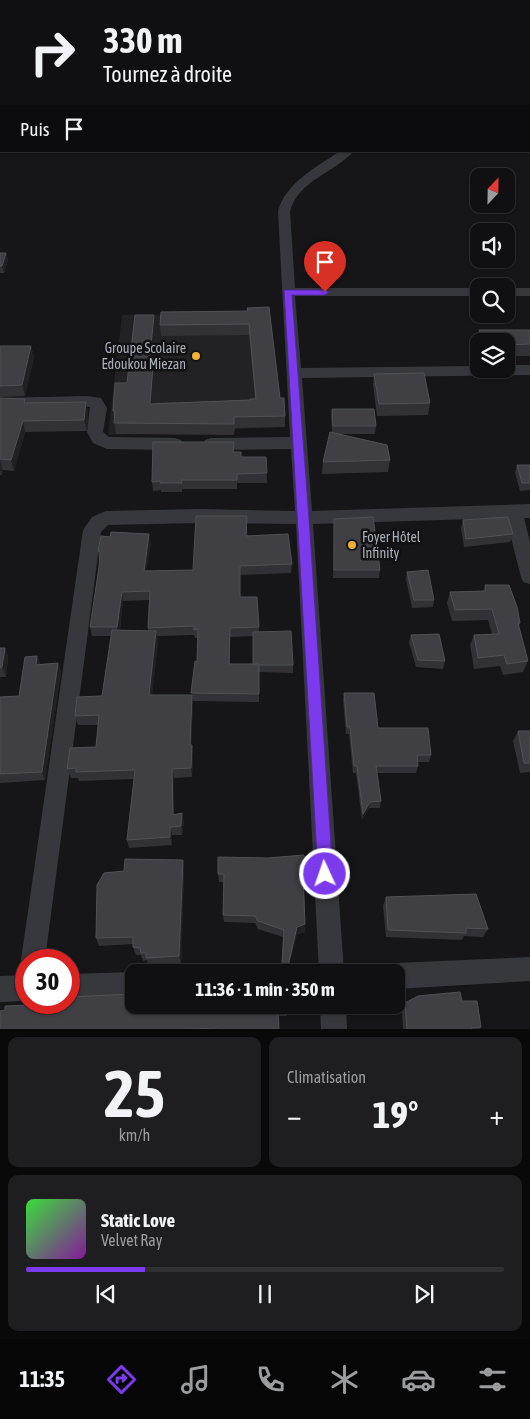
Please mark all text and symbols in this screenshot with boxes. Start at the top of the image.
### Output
icon: right [20,20,85,85]
text: 330 m [103,20,182,60]
text: Tournez à droite [103,61,232,87]
icon: arrive [60,115,88,143]
text: Puis [20,118,50,140]
north arrow [470,168,515,212]
map controls [470,168,515,378]
button: sound [470,223,515,268]
pin [304,241,346,292]
icon: arrive [311,248,339,276]
button: search [470,278,515,323]
button: layers [470,333,515,378]
place label: Groupe Scolaire Edoukou Miezan [102,340,186,372]
marker: Groupe Scolaire Edoukou Miezan [190,350,202,362]
place label: Foyer Hôtel Infinity [362,529,421,561]
marker: Foyer Hôtel Infinity [346,539,358,551]
position arrow [298,847,350,899]
speed limit sign: 30 [15,949,80,1014]
text: 11:36 · 1 min · 350 m [195,978,335,1000]
text: 25 [104,1056,165,1131]
text: Climatisation [287,1068,366,1086]
text: 19° [372,1093,419,1136]
text: − [287,1099,302,1131]
text: + [489,1099,504,1131]
text: km/h [119,1126,150,1144]
text: Static Love [101,1209,175,1231]
text: Velvet Ray [101,1231,162,1249]
icon: previous [92,1280,120,1308]
icon: pause [251,1280,279,1308]
icon: next [410,1280,438,1308]
icon: directions [104,1362,139,1397]
icon: music [178,1362,213,1397]
icon: phone [253,1362,288,1397]
icon: climate [327,1362,362,1397]
icon: car [401,1362,436,1397]
icon: filters [475,1362,510,1397]
text: 11:35 [20,1366,65,1392]

